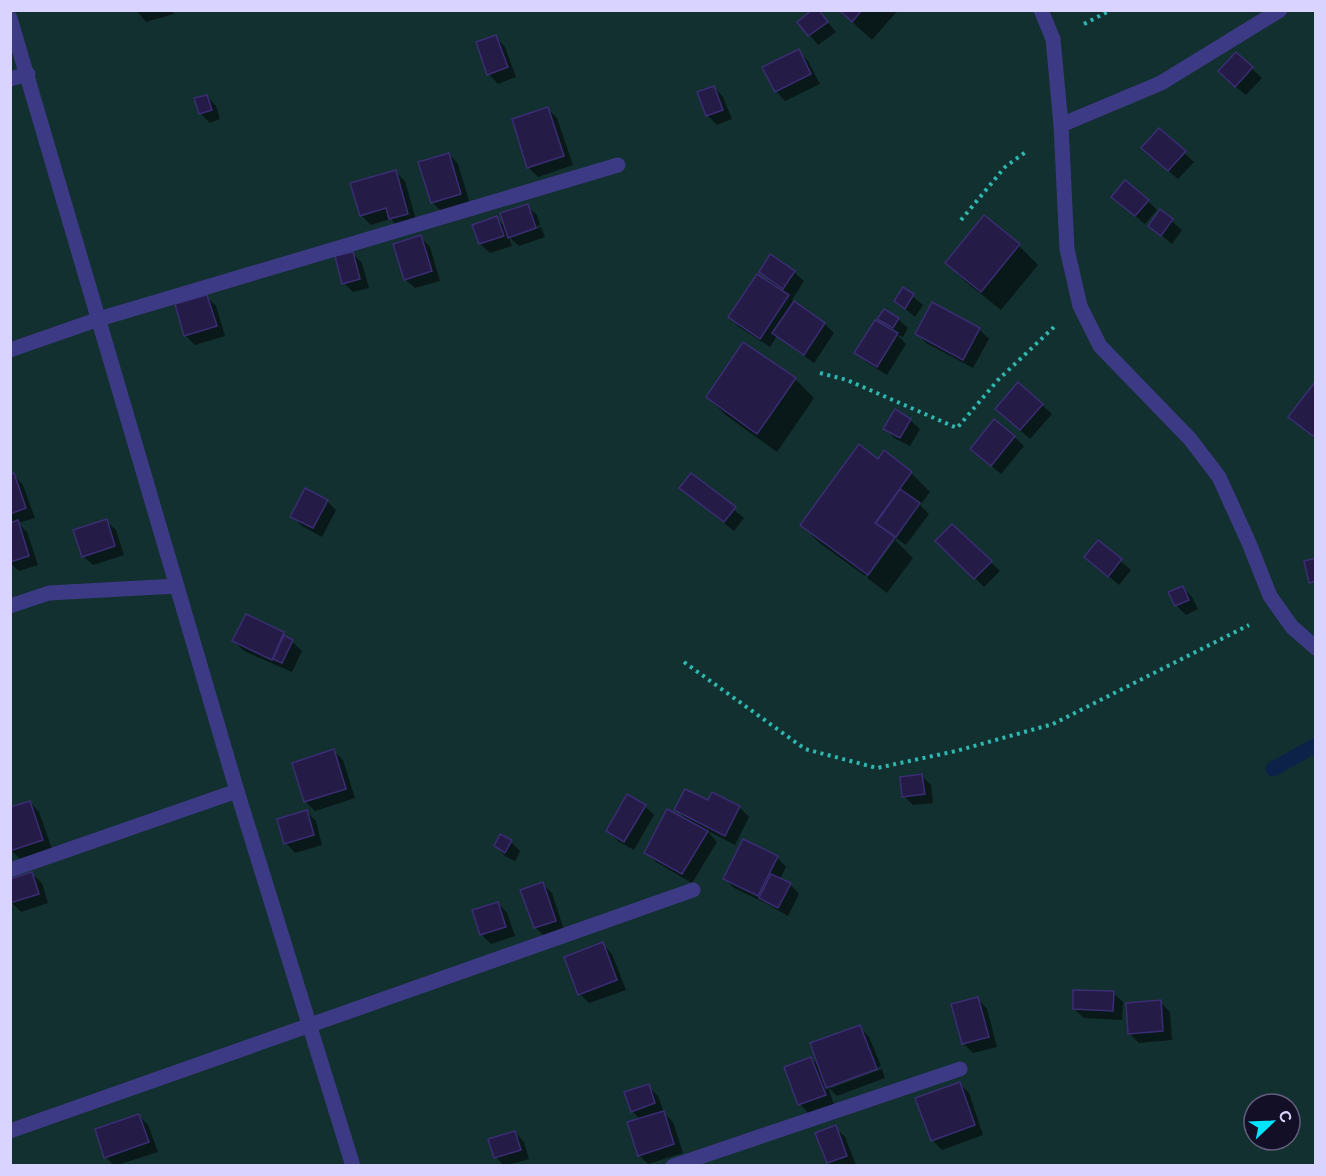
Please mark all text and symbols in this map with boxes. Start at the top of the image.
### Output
north arrow [1242,1092,1302,1152]
text: С [1275,1107,1297,1125]

